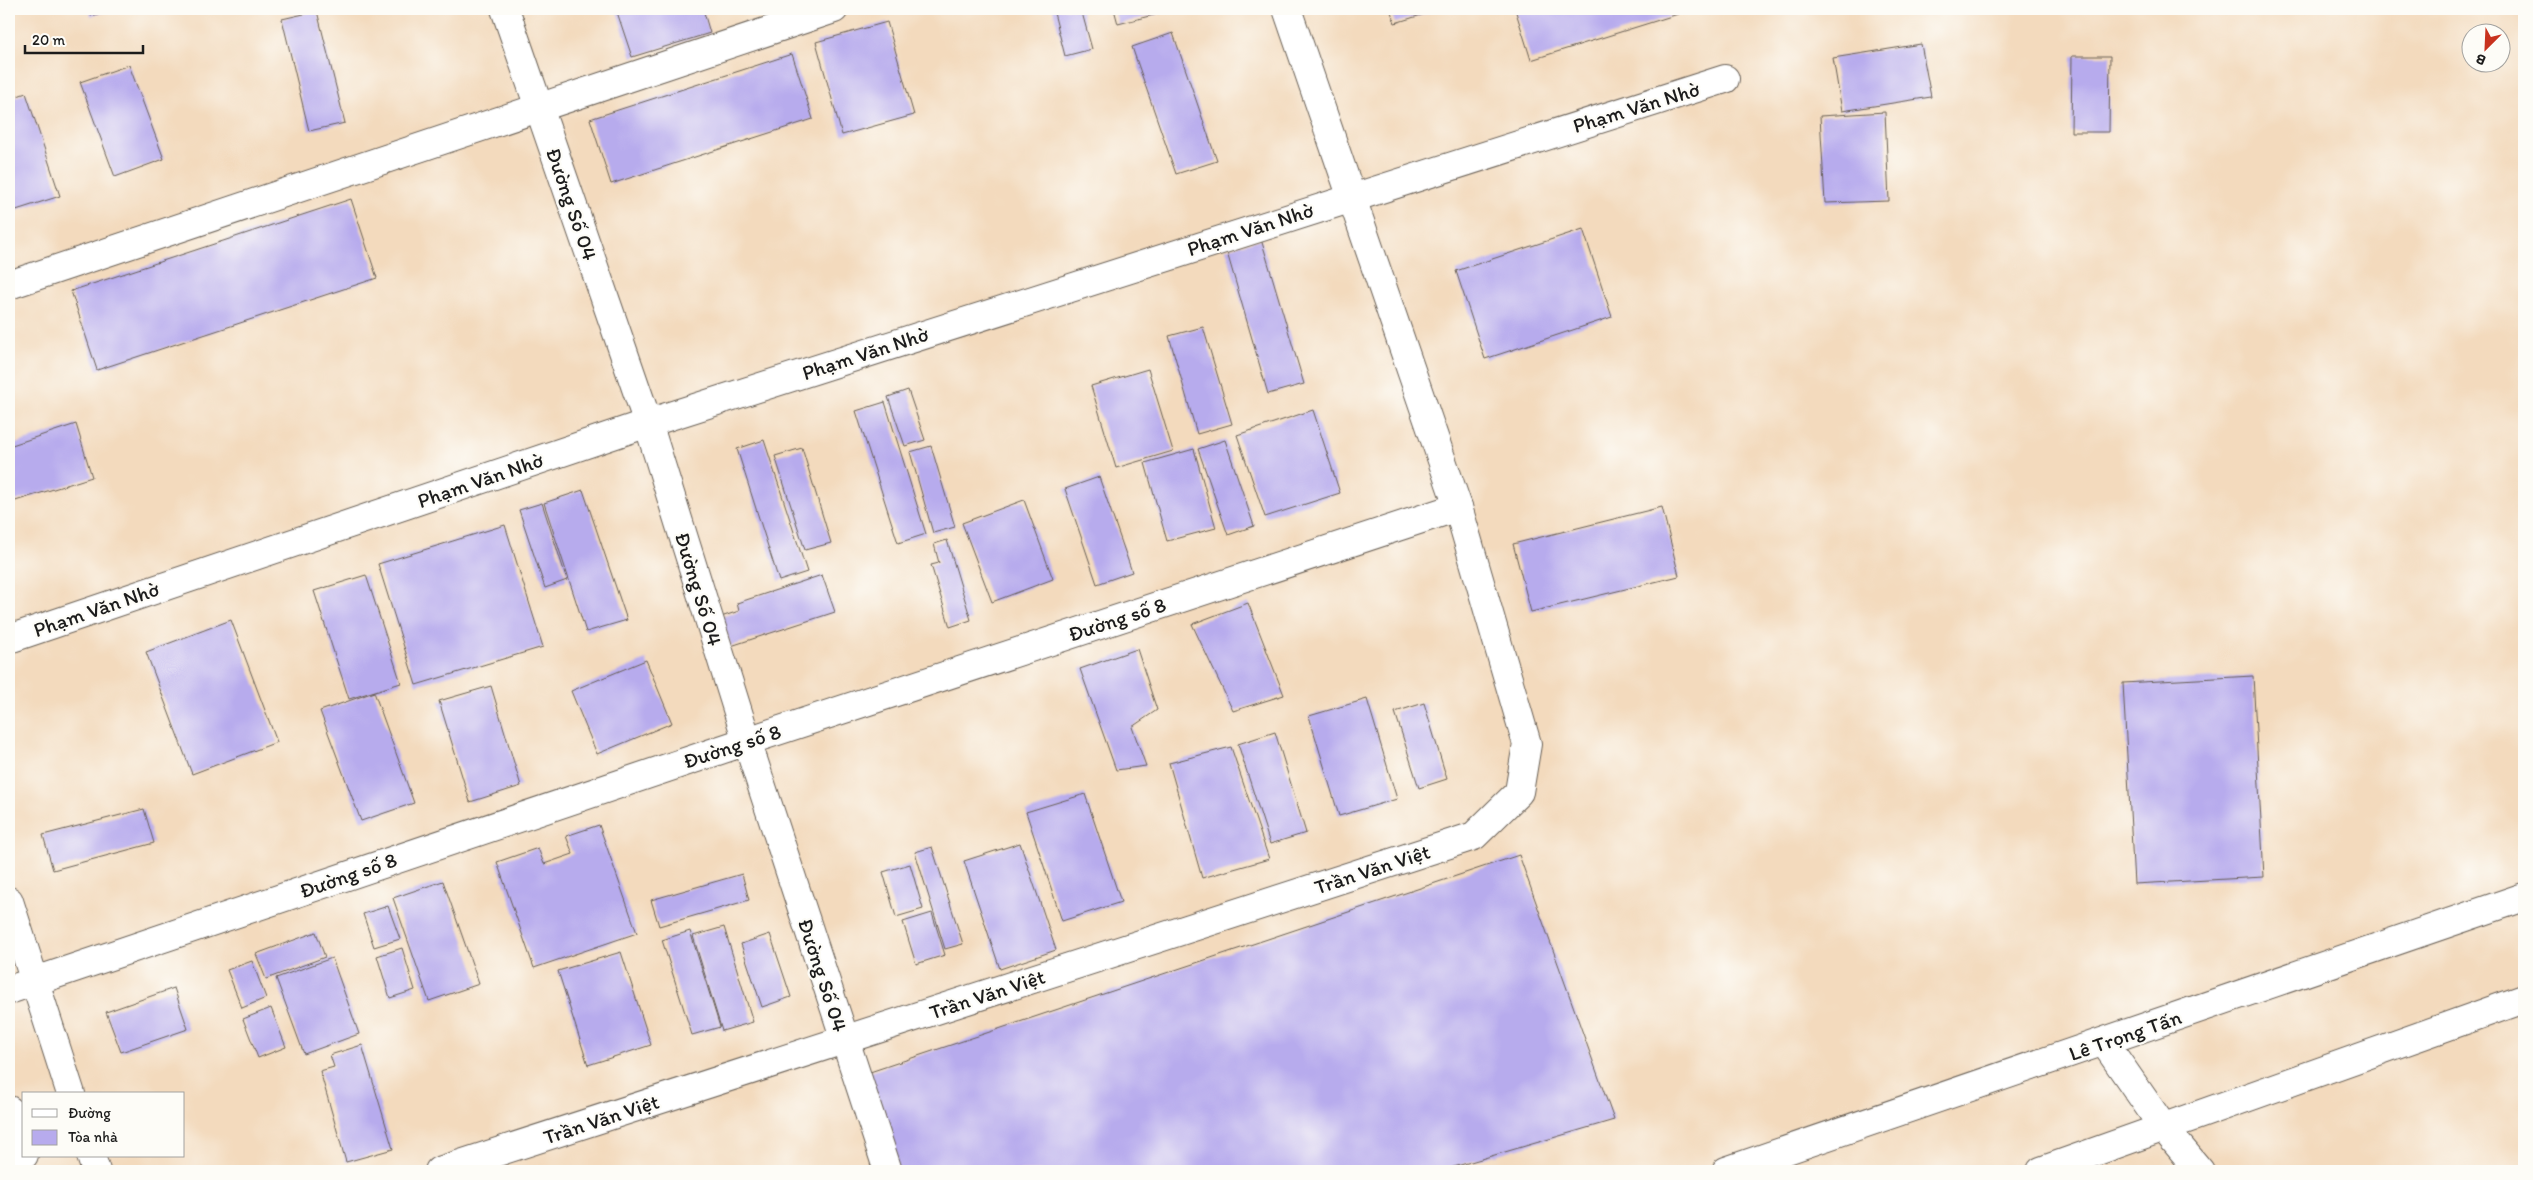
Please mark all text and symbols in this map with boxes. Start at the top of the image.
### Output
scale bar [25,22,142,54]
north arrow [2460,22,2510,72]
text: 20 m [32,31,66,49]
text: B [2473,50,2489,69]
street label: Phạm Văn Nhờ [1570,76,1703,138]
street label: Đường Số 04 [541,144,603,264]
street label: Phạm Văn Nhờ [1184,197,1316,261]
street label: Phạm Văn Nhờ [799,321,931,385]
street label: Phạm Văn Nhờ [414,447,546,513]
street label: Đường Số 04 [670,529,728,649]
street label: Phạm Văn Nhờ [30,576,162,642]
street label: Đường số 8 [1065,591,1169,647]
street label: Đường số 8 [680,718,784,774]
street label: Trần Văn Việt [1311,839,1433,899]
street label: Đường số 8 [296,847,400,903]
street label: Đường Số 04 [793,915,853,1035]
street label: Trần Văn Việt [926,964,1048,1024]
street label: Lê Trọng Tấn [2065,1004,2185,1066]
street label: Trần Văn Việt [540,1089,662,1149]
legend [22,1092,185,1158]
text: Đường [68,1104,111,1122]
text: Tòa nhà [68,1128,118,1146]

